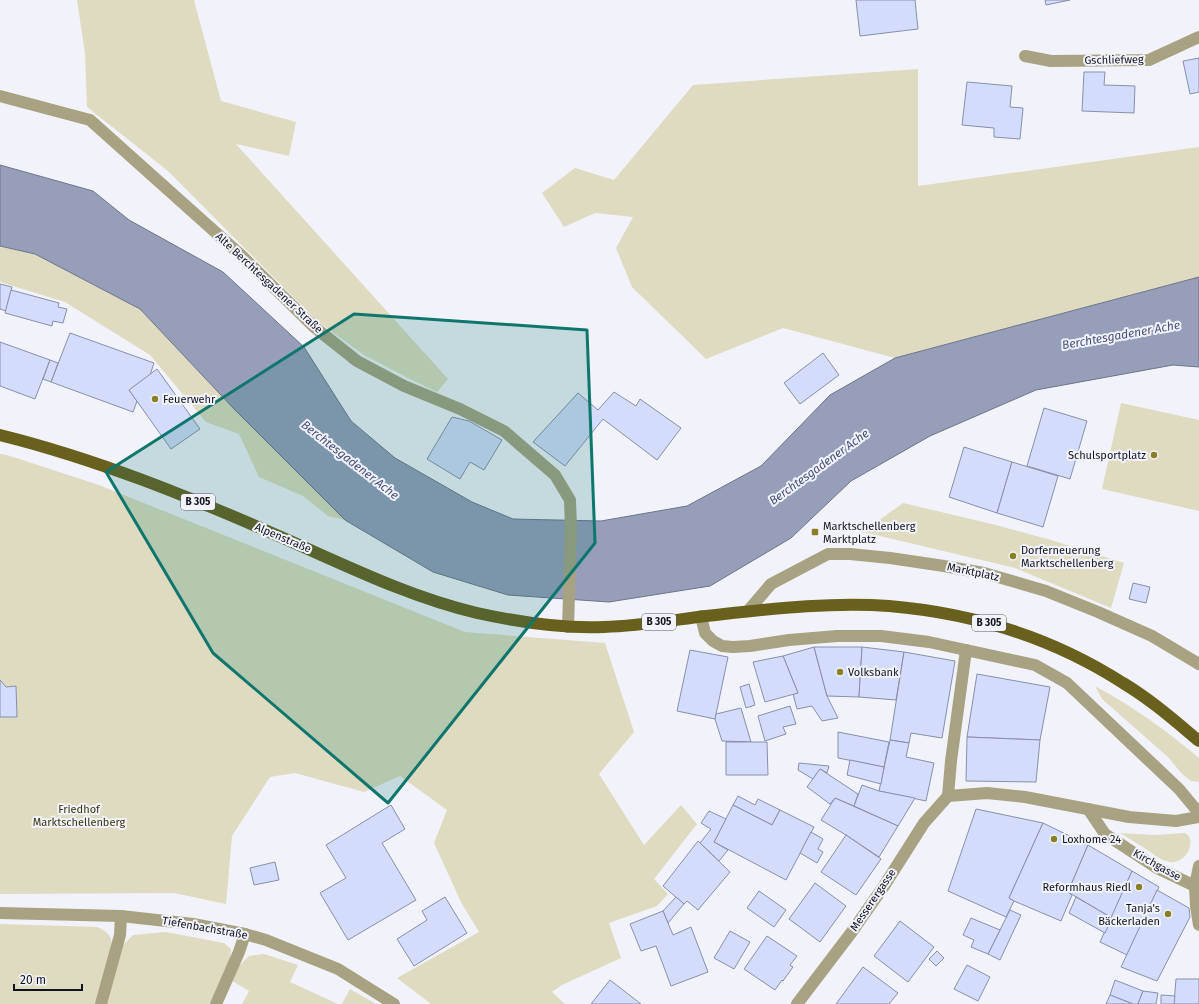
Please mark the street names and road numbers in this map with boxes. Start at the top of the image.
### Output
street label: Gschliefweg [1084,53,1144,67]
street label: Alte Berchtesgadener Straße [213,230,325,336]
road number: B 305 [181,494,215,510]
street label: Alpenstraße [253,520,313,556]
street label: Marktplatz [946,560,1000,584]
road number: B 305 [642,614,676,630]
road number: B 305 [972,615,1006,631]
street label: Kirchgasse [1131,847,1183,883]
street label: Messerergasse [847,866,899,934]
street label: Tiefenbachstraße [161,914,249,942]

